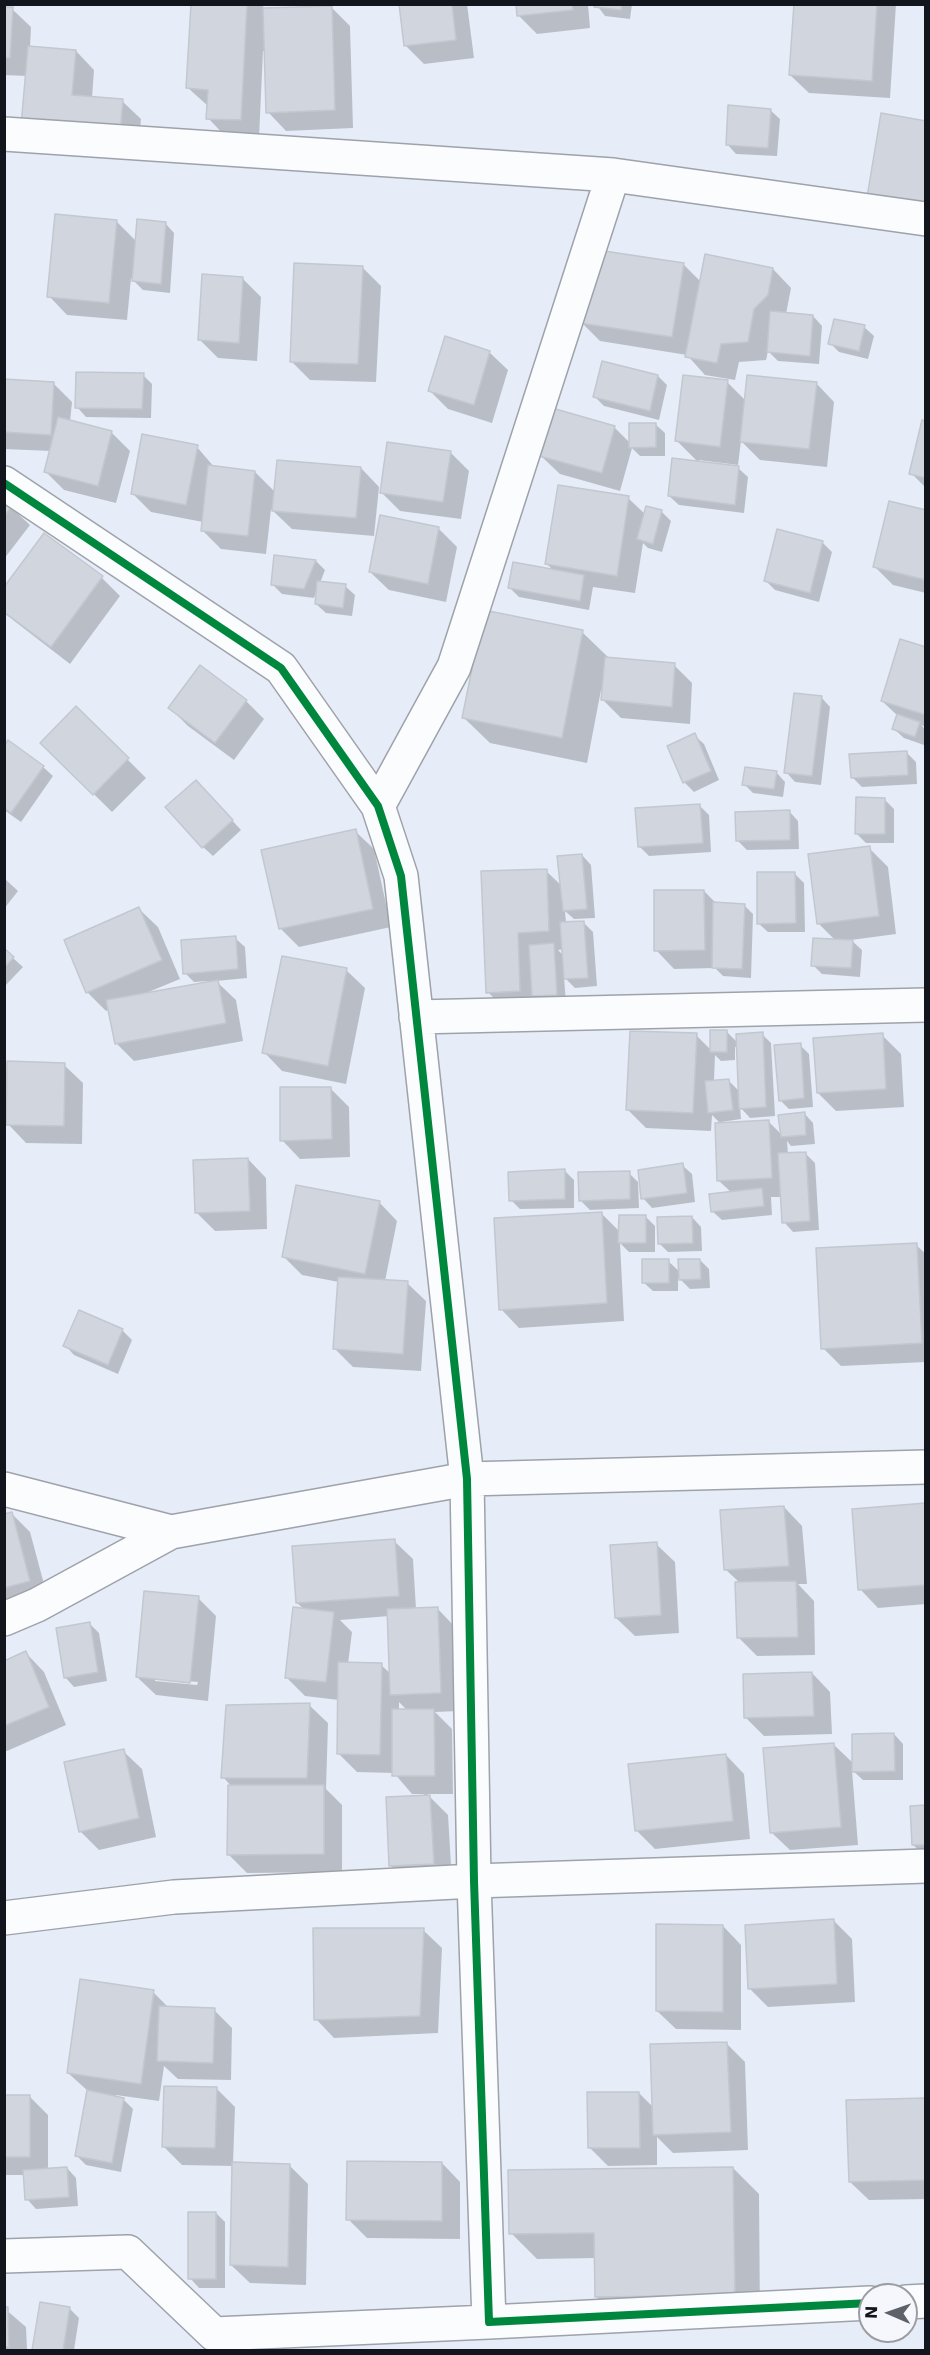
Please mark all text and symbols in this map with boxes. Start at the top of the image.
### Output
north arrow [858,2283,918,2343]
text: N [862,2305,881,2319]

